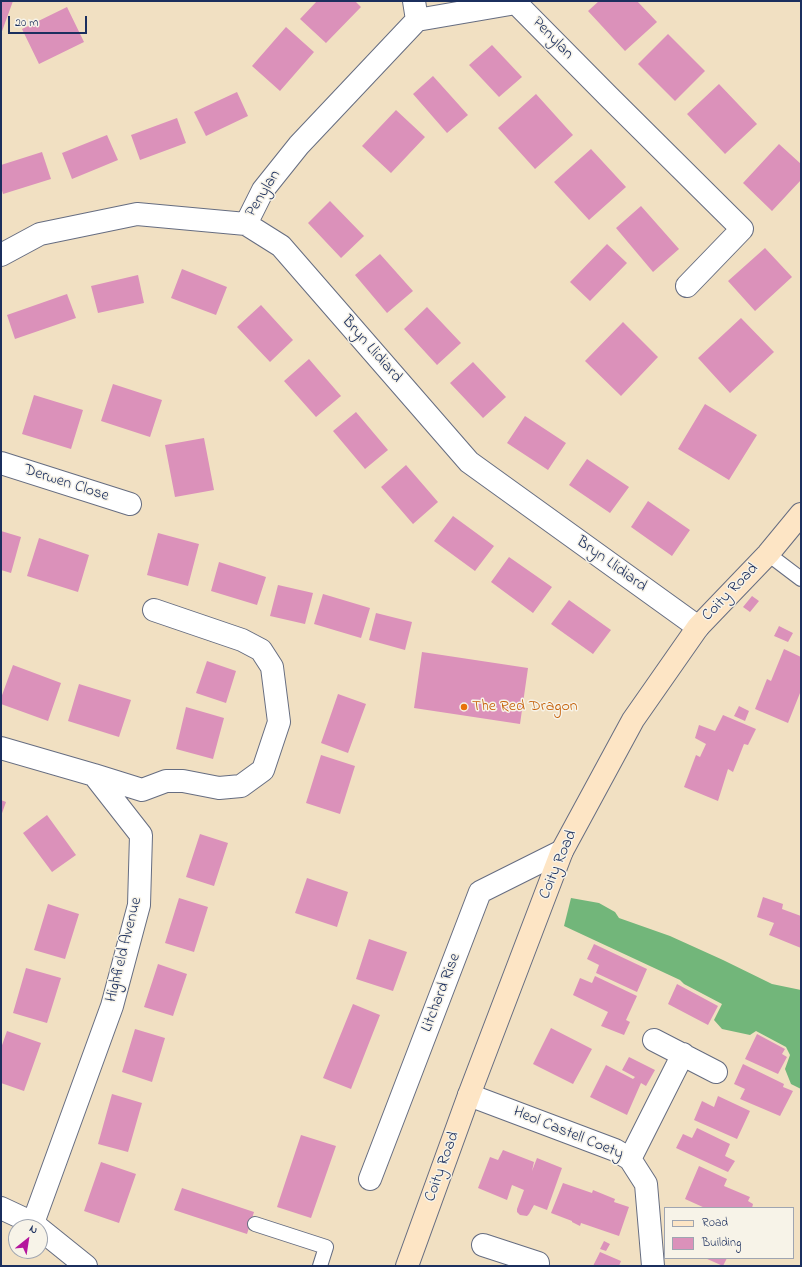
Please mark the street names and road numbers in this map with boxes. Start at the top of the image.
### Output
street label: Penylan [527,14,577,64]
street label: Penylan [242,167,286,221]
street label: Bryn Llidiard [337,313,405,387]
street label: Derwen Close [21,461,111,507]
street label: Bryn Llidiard [572,533,650,597]
street label: Coity Road [699,560,763,626]
street label: Coity Road [536,828,582,902]
street label: Highfield Avenue [103,896,147,1004]
street label: Litchard Rise [418,951,466,1035]
street label: Heol Castell Coety [510,1103,626,1165]
street label: Coity Road [421,1129,465,1205]

